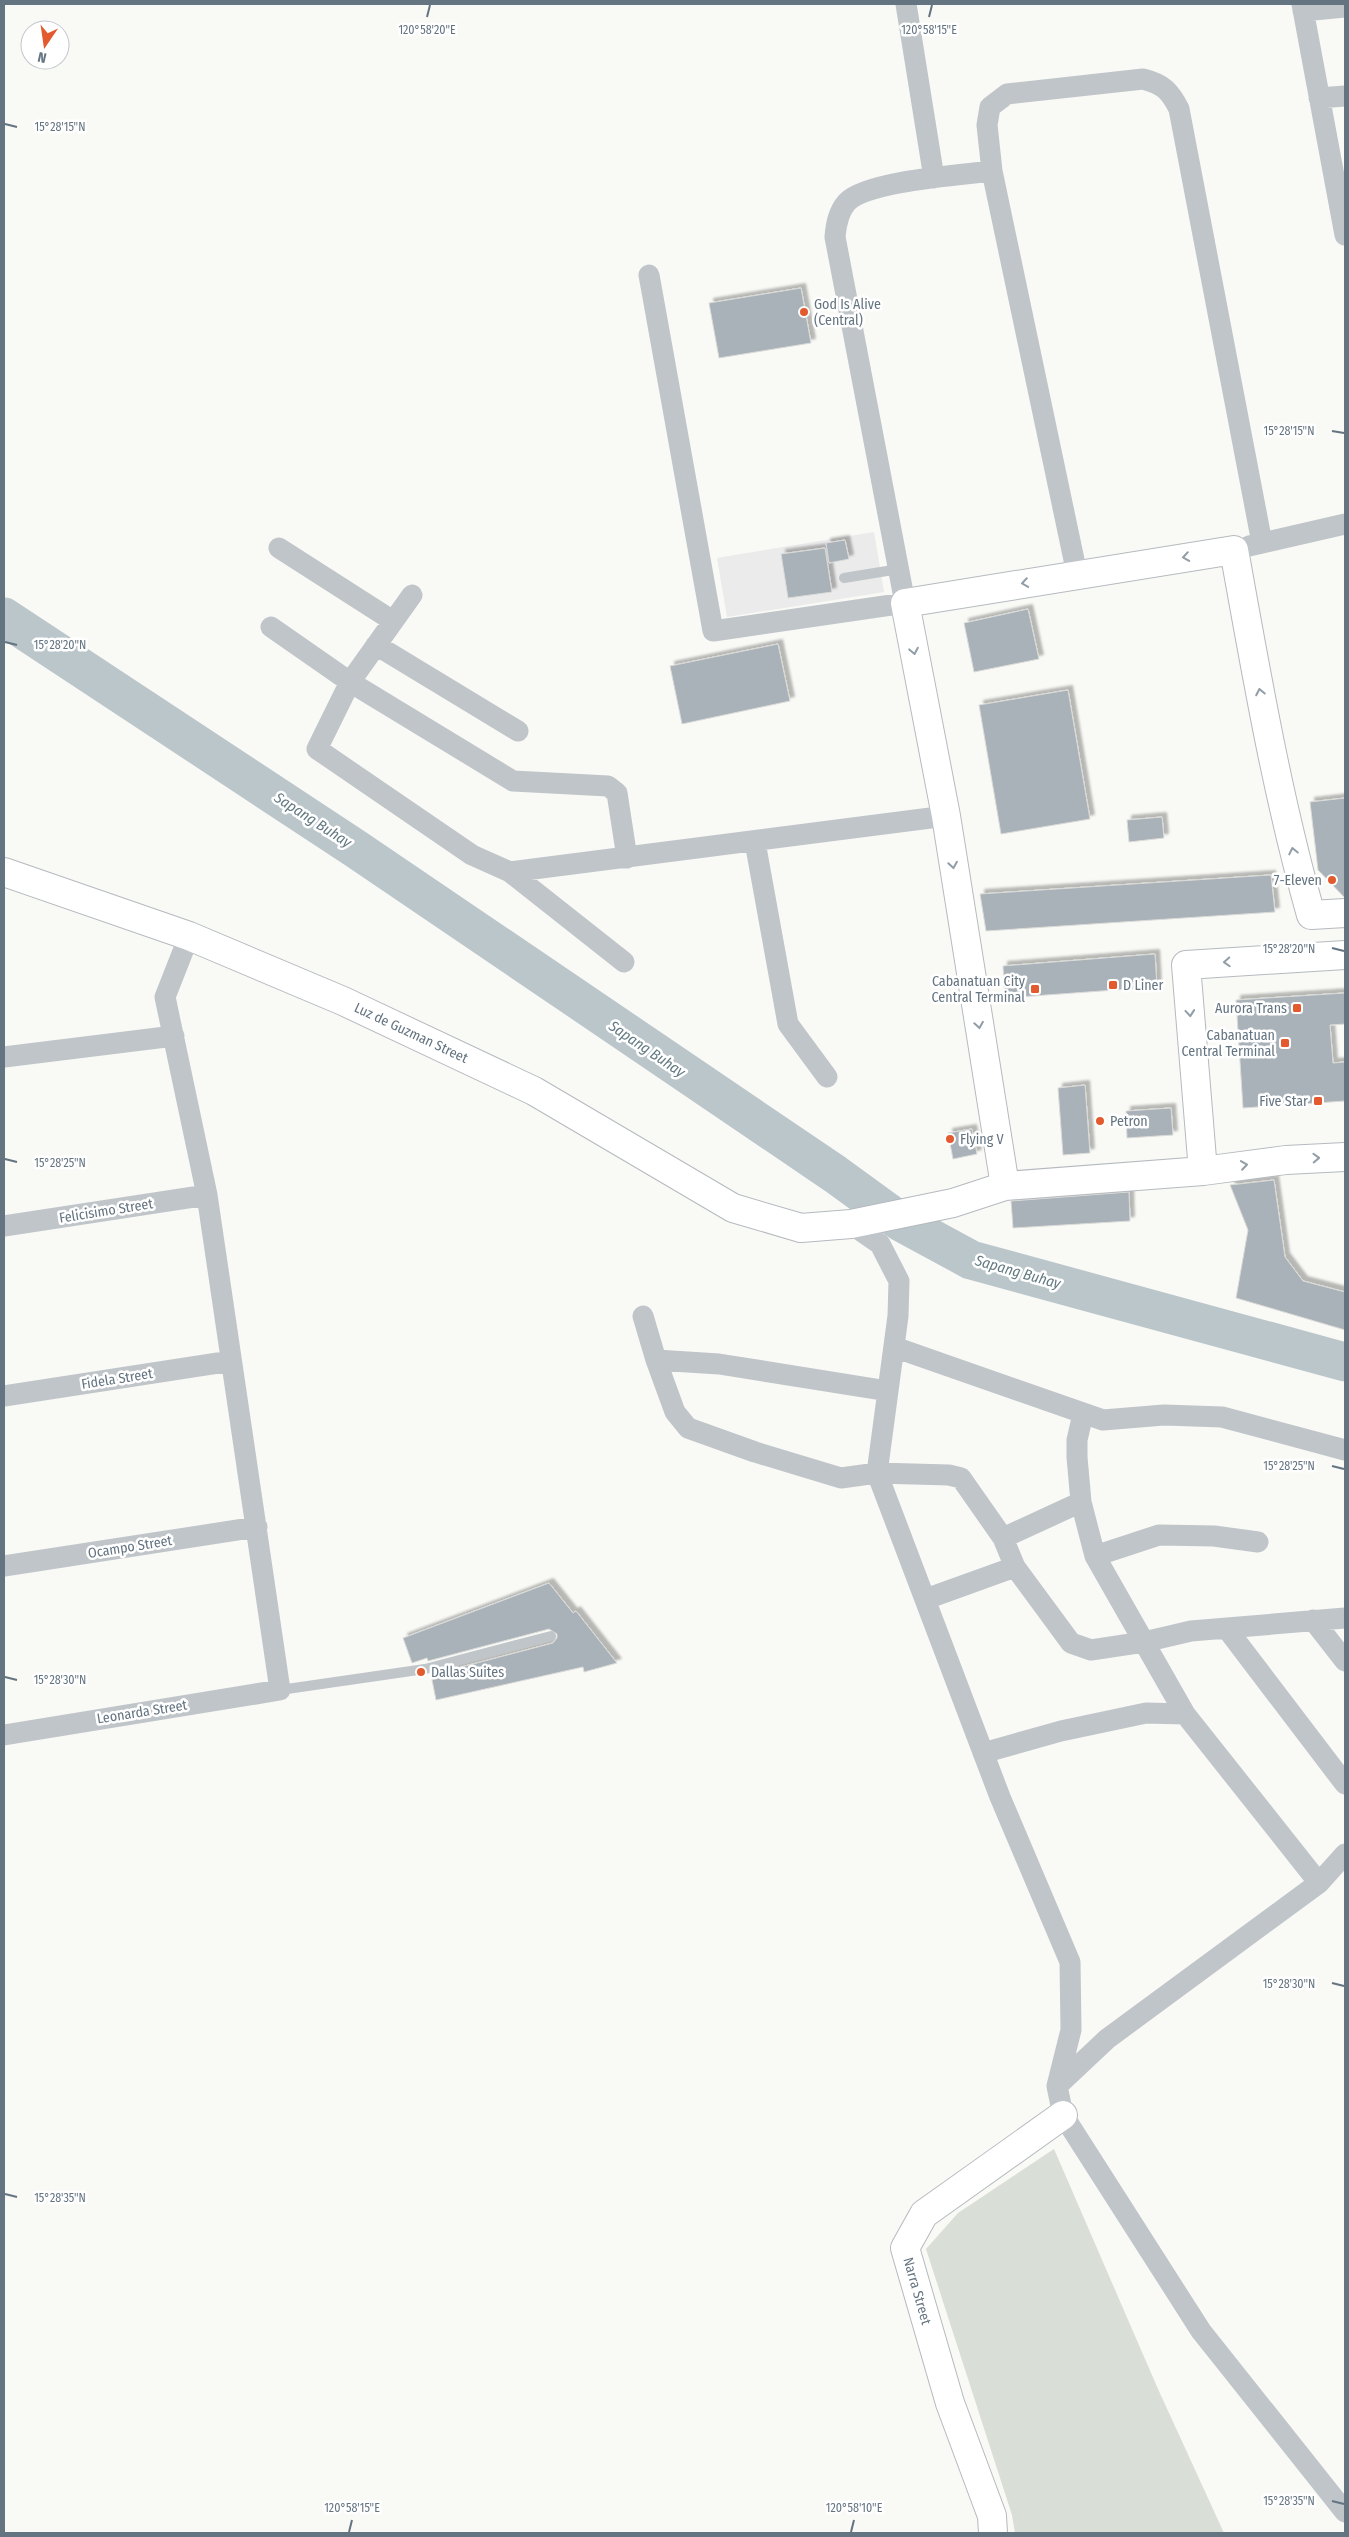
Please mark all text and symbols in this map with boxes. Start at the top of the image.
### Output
north arrow [20,20,70,70]
text: 120°58'20"E [398,23,456,37]
text: 120°58'15"E [901,23,957,37]
text: N [36,48,48,66]
text: 15°28'15"N [35,120,85,134]
place label: God Is Alive (Central) [814,296,881,329]
marker: God Is Alive (Central) [798,306,810,318]
text: 15°28'15"N [1264,424,1314,438]
one-way arrow [1181,552,1190,562]
one-way arrow [1021,578,1029,588]
text: 15°28'20"N [34,638,86,652]
one-way arrow [909,647,919,656]
one-way arrow [1255,687,1266,696]
water label: Sapang Buhay [270,788,356,852]
one-way arrow [1289,846,1299,855]
one-way arrow [948,860,958,869]
place label: 7-Eleven [1274,872,1322,889]
marker: 7-Eleven [1326,874,1338,886]
text: 15°28'20"N [1263,942,1315,956]
one-way arrow [1222,957,1230,968]
place label: Cabanatuan City Central Terminal [932,973,1026,1006]
place label: D Liner [1123,977,1163,994]
marker: D Liner [1107,979,1119,991]
marker: Cabanatuan City Central Terminal [1029,983,1041,995]
street label: Luz de Guzman Street [351,999,471,1067]
place label: Aurora Trans [1215,1000,1287,1017]
marker: Aurora Trans [1291,1002,1303,1014]
one-way arrow [1184,1009,1195,1017]
water label: Sapang Buhay [605,1016,690,1082]
one-way arrow [973,1021,984,1029]
place label: Cabanatuan Central Terminal [1182,1027,1275,1060]
marker: Cabanatuan Central Terminal [1279,1037,1291,1049]
place label: Five Star [1259,1093,1308,1110]
marker: Five Star [1312,1095,1324,1107]
place label: Petron [1110,1113,1148,1130]
marker: Petron [1094,1115,1106,1127]
place label: Flying V [960,1131,1005,1148]
marker: Flying V [944,1133,956,1145]
one-way arrow [1312,1153,1320,1164]
text: 15°28'25"N [34,1156,86,1170]
one-way arrow [1240,1161,1249,1171]
street label: Felicisimo Street [58,1195,154,1227]
water label: Sapang Buhay [972,1251,1064,1293]
street label: Fidela Street [80,1365,154,1393]
text: 15°28'25"N [1263,1459,1315,1473]
street label: Ocampo Street [87,1532,174,1562]
place label: Dallas Suites [431,1664,504,1681]
marker: Dallas Suites [415,1666,427,1678]
text: 15°28'30"N [34,1673,86,1687]
street label: Leonarda Street [96,1696,189,1728]
text: 15°28'30"N [1263,1977,1315,1991]
text: 15°28'35"N [34,2191,86,2205]
street label: Narra Street [899,2255,935,2327]
text: 15°28'35"N [1263,2494,1315,2508]
text: 120°58'15"E [324,2501,380,2515]
text: 120°58'10"E [826,2501,883,2515]

